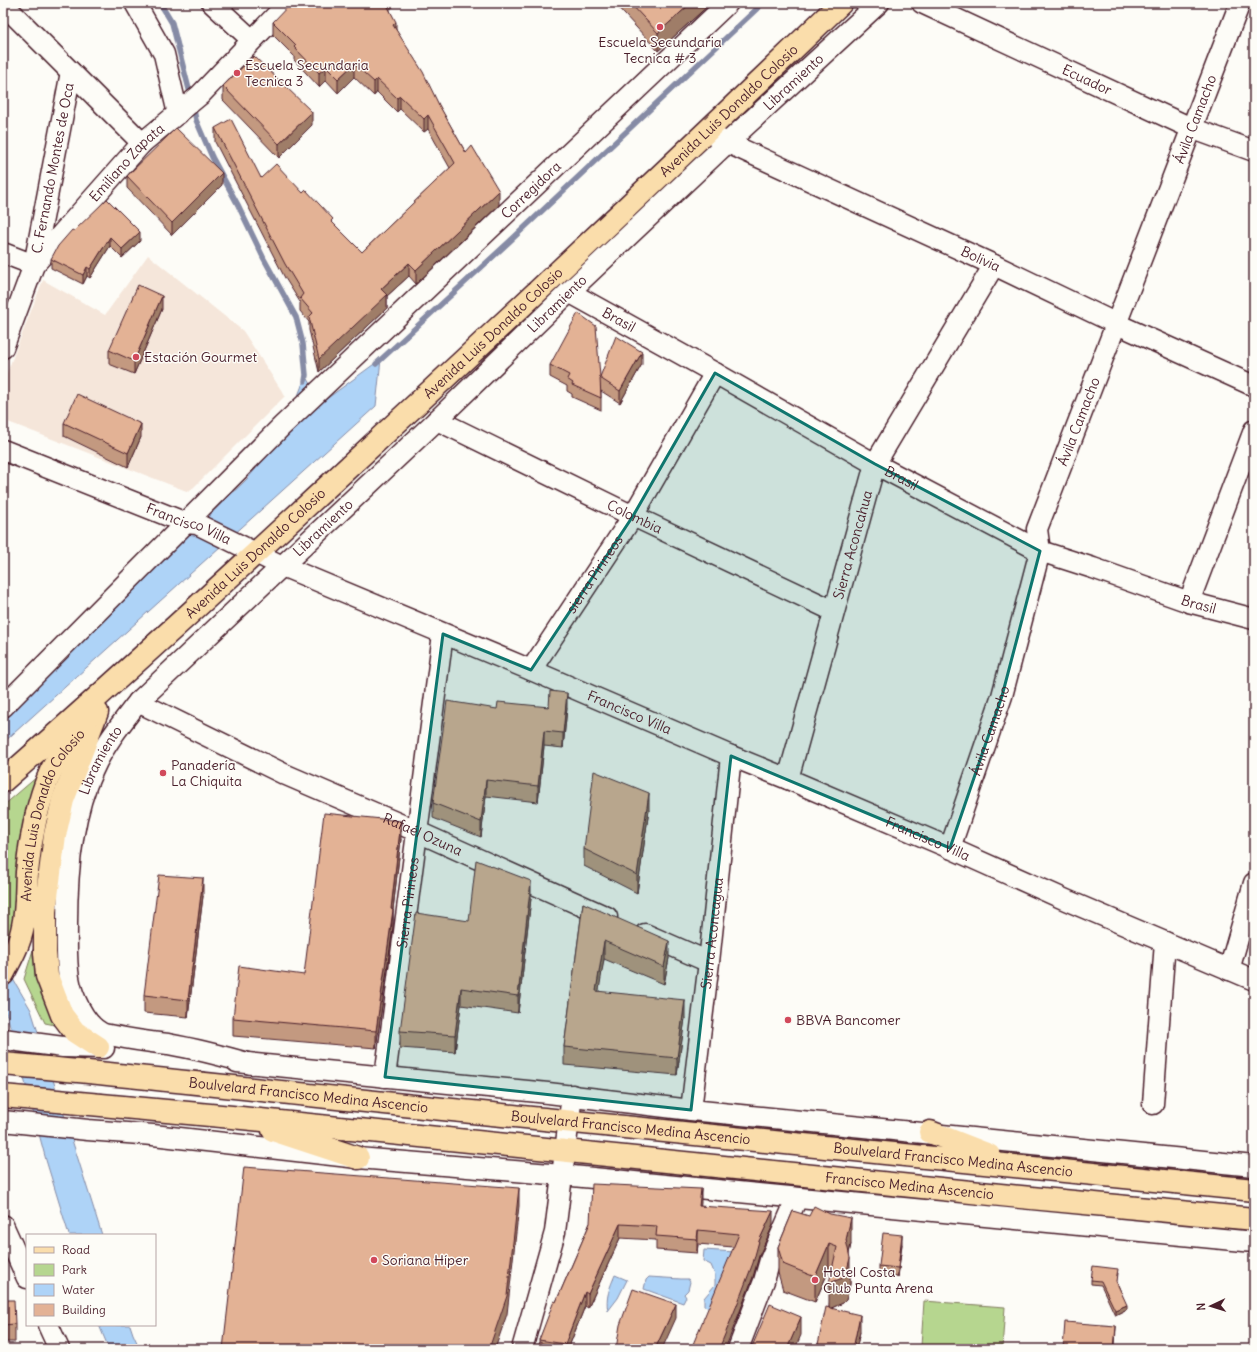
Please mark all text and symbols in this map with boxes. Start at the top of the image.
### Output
marker: Escuela Secundaria Tecnica # 3 [655,22,665,32]
place label: Escuela Secundaria Tecnica # 3 [598,33,722,67]
street label: Avenida Luis Donaldo Colosio [656,40,802,181]
street label: Libramiento [759,50,827,114]
place label: Escuela Secundaria Tecnica 3 [245,56,369,90]
street label: Ecuador [1059,60,1115,99]
marker: Escuela Secundaria Tecnica 3 [232,68,242,78]
street label: Ávila Camacho [1170,72,1220,166]
street label: C. Fernando Montes de Oca [27,81,78,255]
street label: Emiliano Zapata [85,119,168,205]
street label: Corregidora [497,157,565,223]
street label: Bolivia [958,242,1003,276]
street label: Avenida Luis Donaldo Colosio [419,263,567,402]
street label: Libramiento [524,271,591,336]
street label: Brasil [599,303,639,336]
place label: Estación Gourmet [144,348,257,366]
marker: Estación Gourmet [131,352,141,362]
street label: Ávila Camacho [1053,374,1104,468]
street label: Brasil [882,462,921,494]
street label: Avenida Luis Donaldo Colosio [181,484,329,622]
street label: Sierra Aconcahua [829,488,876,601]
street label: Libramiento [289,495,357,560]
street label: Colombia [604,496,665,538]
street label: Francisco Villa [144,499,234,548]
street label: sierra Pirineos [562,532,627,617]
street label: Brasil [1179,591,1218,618]
street label: Ávila Camacho [966,684,1013,778]
street label: Francisco Villa [585,686,674,738]
street label: Libramiento [75,722,126,797]
street label: Avenida Luis Donaldo Colosio [17,725,89,902]
place label: Panadería La Chiquita [171,756,242,790]
marker: Panadería La Chiquita [158,768,168,778]
street label: Rafaél Ozuna [380,809,465,860]
street label: Francisco Villa [883,813,973,865]
street label: Sierra Pirineos [393,856,423,949]
street label: Sierra Aconcagua [697,877,727,990]
place label: BBVA Bancomer [796,1011,901,1029]
marker: BBVA Bancomer [783,1015,793,1025]
street label: Boulvelard Francisco Medina Ascencio [188,1073,429,1116]
street label: Boulvelard Francisco Medina Ascencio [510,1107,751,1148]
street label: Boulvelard Francisco Medina Ascencio [833,1139,1074,1181]
street label: Francisco Medina Ascencio [824,1168,995,1203]
legend [26,1234,156,1326]
text: Road [62,1242,90,1257]
place label: Soriana Híper [382,1251,469,1269]
marker: Soriana Híper [369,1255,379,1265]
text: Park [62,1262,87,1277]
place label: Hotel Costa Club Punta Arena [823,1263,933,1297]
marker: Hotel Costa Club Punta Arena [810,1275,820,1285]
text: Water [62,1282,95,1297]
north arrow [1191,1286,1231,1326]
text: Building [62,1302,106,1317]
text: N [1194,1302,1208,1311]

